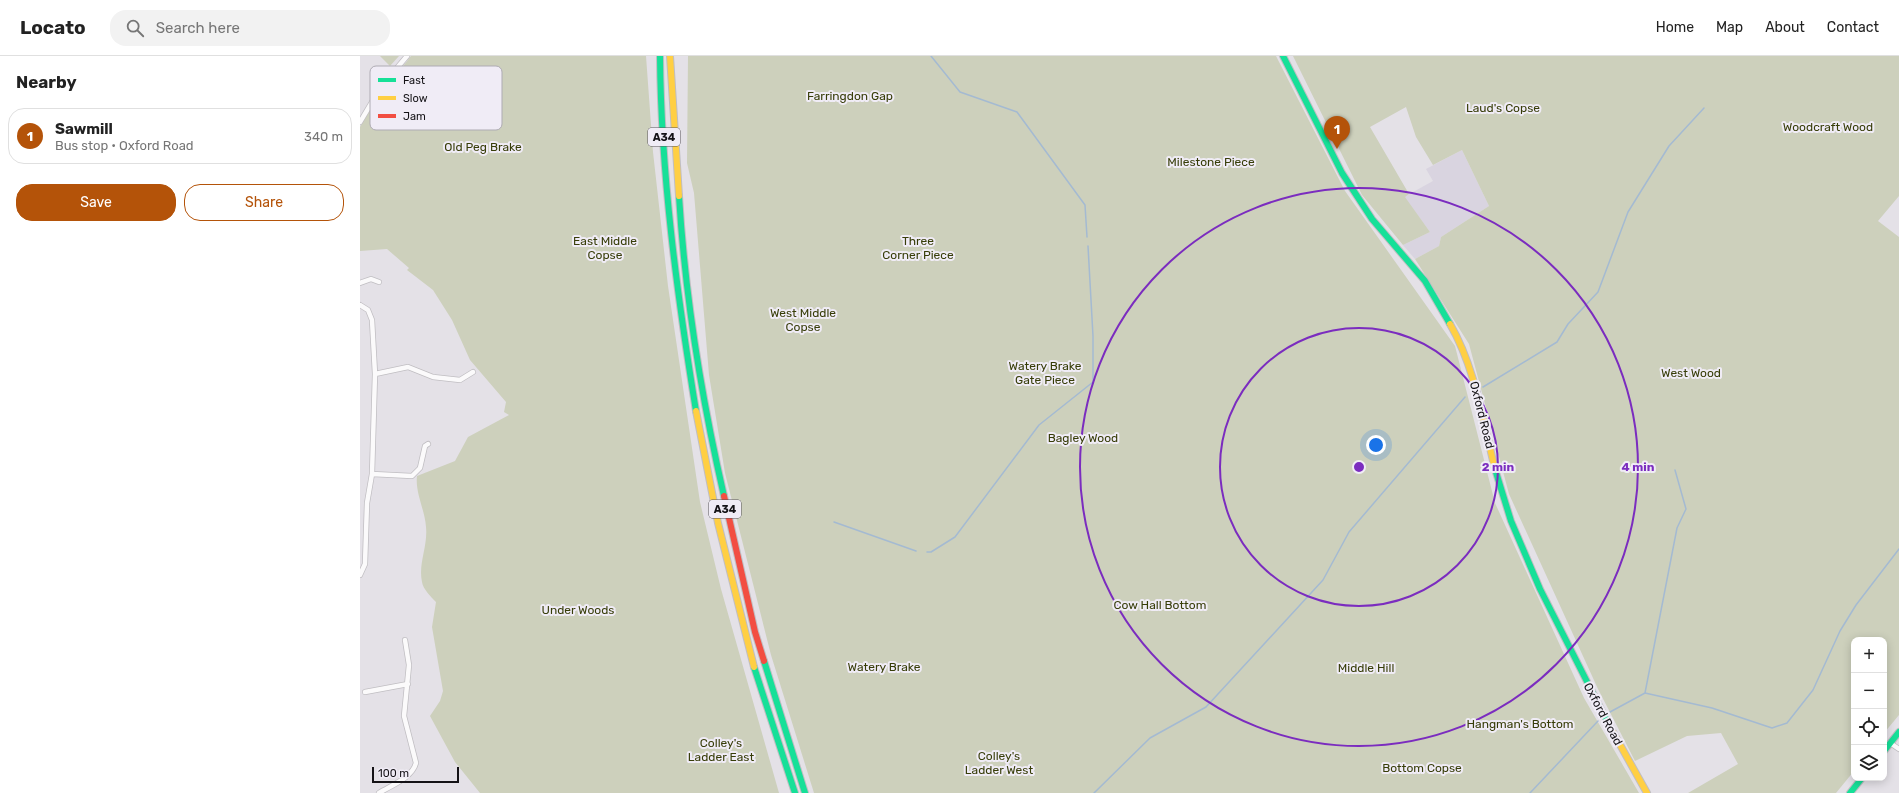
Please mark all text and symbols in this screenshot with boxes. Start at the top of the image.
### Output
search box [110,10,390,46]
text: Locato [20,16,86,39]
icon: search [124,17,146,39]
text: Search here [156,19,240,37]
text: Home [1656,19,1694,36]
text: Map [1716,19,1743,36]
text: About [1765,19,1805,36]
text: Contact [1827,19,1879,36]
legend [370,66,502,130]
text: Nearby [16,72,77,92]
text: Fast [403,74,426,87]
park label: Farringdon Gap [807,89,893,103]
text: Slow [403,92,428,105]
park label: Laud's Copse [1466,101,1540,115]
text: Jam [403,110,426,123]
pin: 1 [1324,116,1350,149]
text: Sawmill [55,120,113,138]
park label: Woodcraft Wood [1783,120,1873,134]
road number: A34 [648,128,680,146]
text: 1 [27,129,33,144]
text: 340 m [304,129,343,144]
text: Bus stop · Oxford Road [55,138,194,153]
park label: Old Peg Brake [444,140,522,154]
park label: Milestone Piece [1167,155,1255,169]
button: Save [16,184,176,221]
button: Share [184,184,344,221]
park label: East Middle Copse [573,234,637,262]
park label: Three Corner Piece [882,234,954,262]
park label: West Middle Copse [770,306,836,334]
park label: Watery Brake Gate Piece [1009,359,1082,387]
park label: West Wood [1661,366,1721,380]
street label: Oxford Road [1467,380,1497,450]
park label: Bagley Wood [1048,431,1118,445]
your location [1366,435,1386,455]
centre of rings [1352,460,1366,474]
text: 2 min [1482,460,1515,474]
text: 4 min [1622,460,1655,474]
road number: A34 [709,500,741,518]
park label: Cow Hall Bottom [1114,598,1206,612]
park label: Under Woods [542,603,614,617]
map controls [1851,637,1887,781]
button: + [1851,637,1887,673]
park label: Watery Brake [848,660,921,674]
park label: Middle Hill [1338,661,1394,675]
button: − [1851,673,1887,709]
street label: Oxford Road [1581,680,1625,748]
button: locate [1851,709,1887,745]
park label: Hangman's Bottom [1466,717,1574,731]
park label: Colley's Ladder East [688,736,754,764]
button: layers [1851,745,1887,781]
park label: Colley's Ladder West [965,749,1033,777]
park label: Bottom Copse [1382,761,1462,775]
scale bar [372,765,459,784]
text: 100 m [378,767,409,780]

